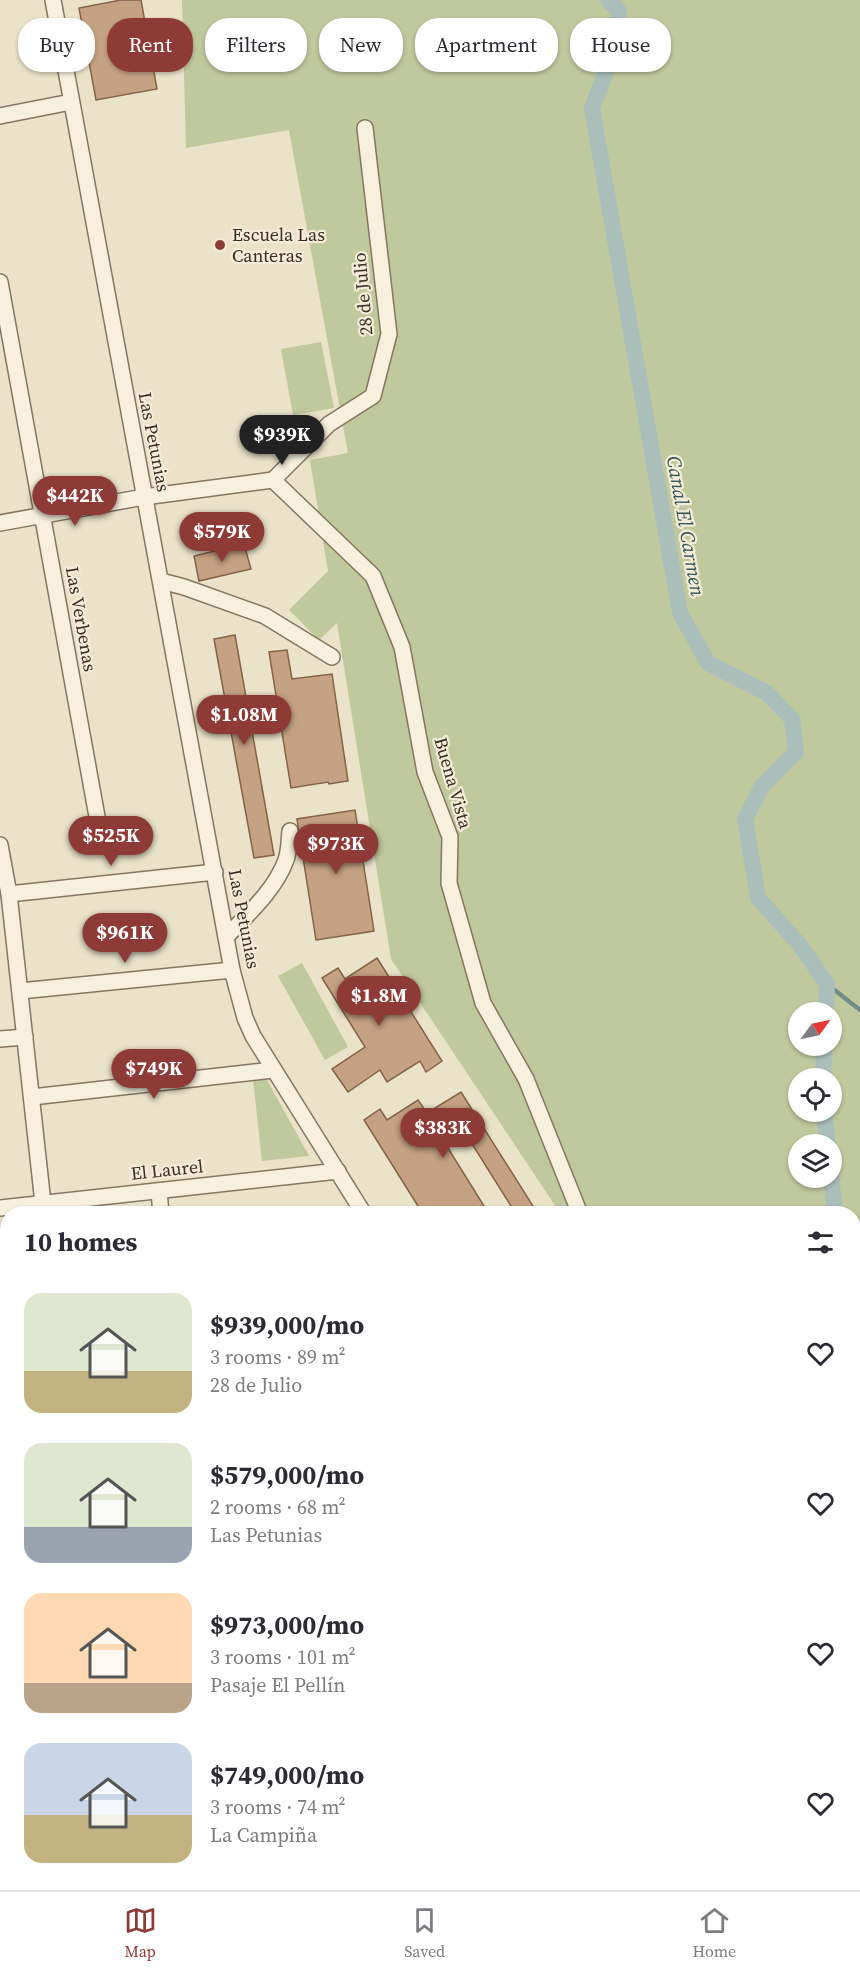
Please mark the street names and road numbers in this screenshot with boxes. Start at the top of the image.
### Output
street label: 28 de Julio [346,251,379,337]
street label: Las Petunias [133,390,176,494]
street label: Las Verbenas [60,564,103,674]
street label: Buena Vista [429,734,479,832]
street label: Las Petunias [223,867,266,971]
street label: El Laurel [130,1153,204,1186]

